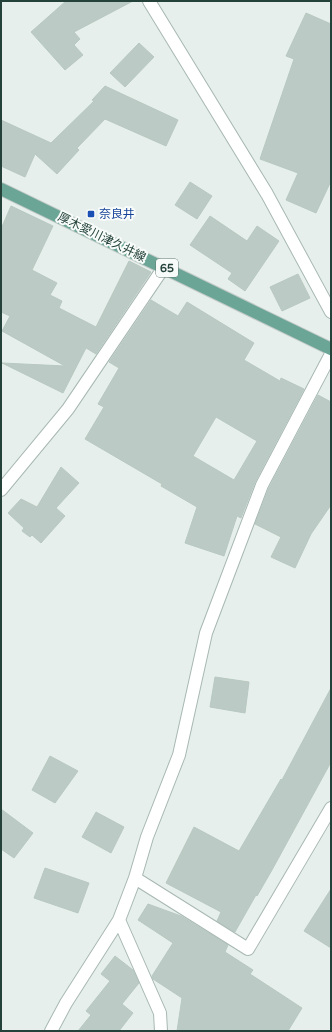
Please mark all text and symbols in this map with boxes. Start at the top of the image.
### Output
place label: 奈良井 [99,207,135,221]
marker: 奈良井 [86,209,96,219]
street label: 厚木愛川津久井線 [56,210,148,264]
road number: 65 [156,259,178,277]

